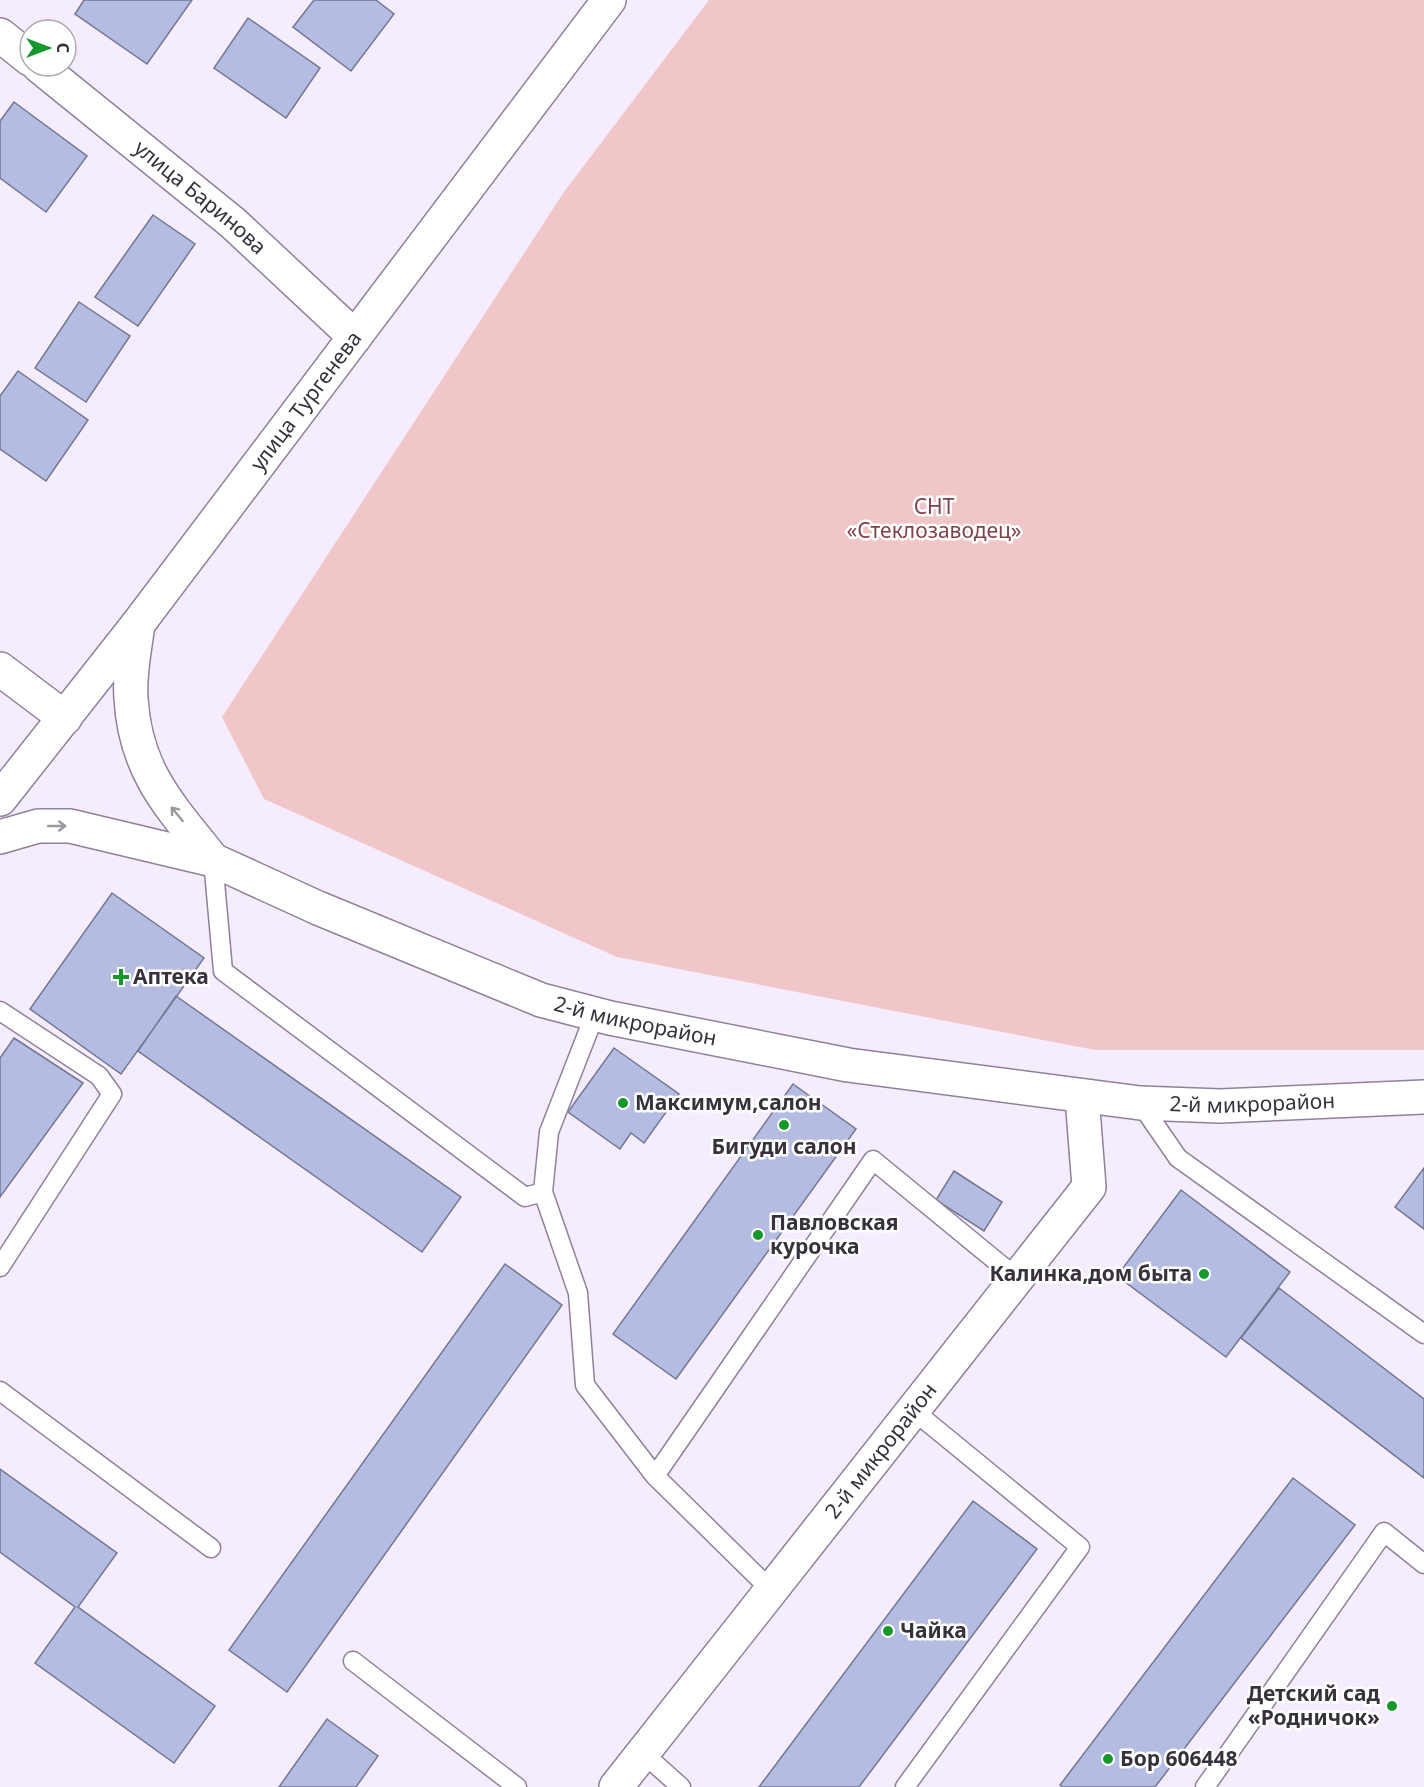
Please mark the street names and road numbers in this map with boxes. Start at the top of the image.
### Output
street label: улица Баринова [129,133,273,260]
street label: улица Тургенева [243,325,367,476]
street label: 2-й микрорайон [551,989,719,1052]
street label: 2-й микрорайон [1169,1086,1336,1119]
street label: 2-й микрорайон [818,1376,943,1524]

